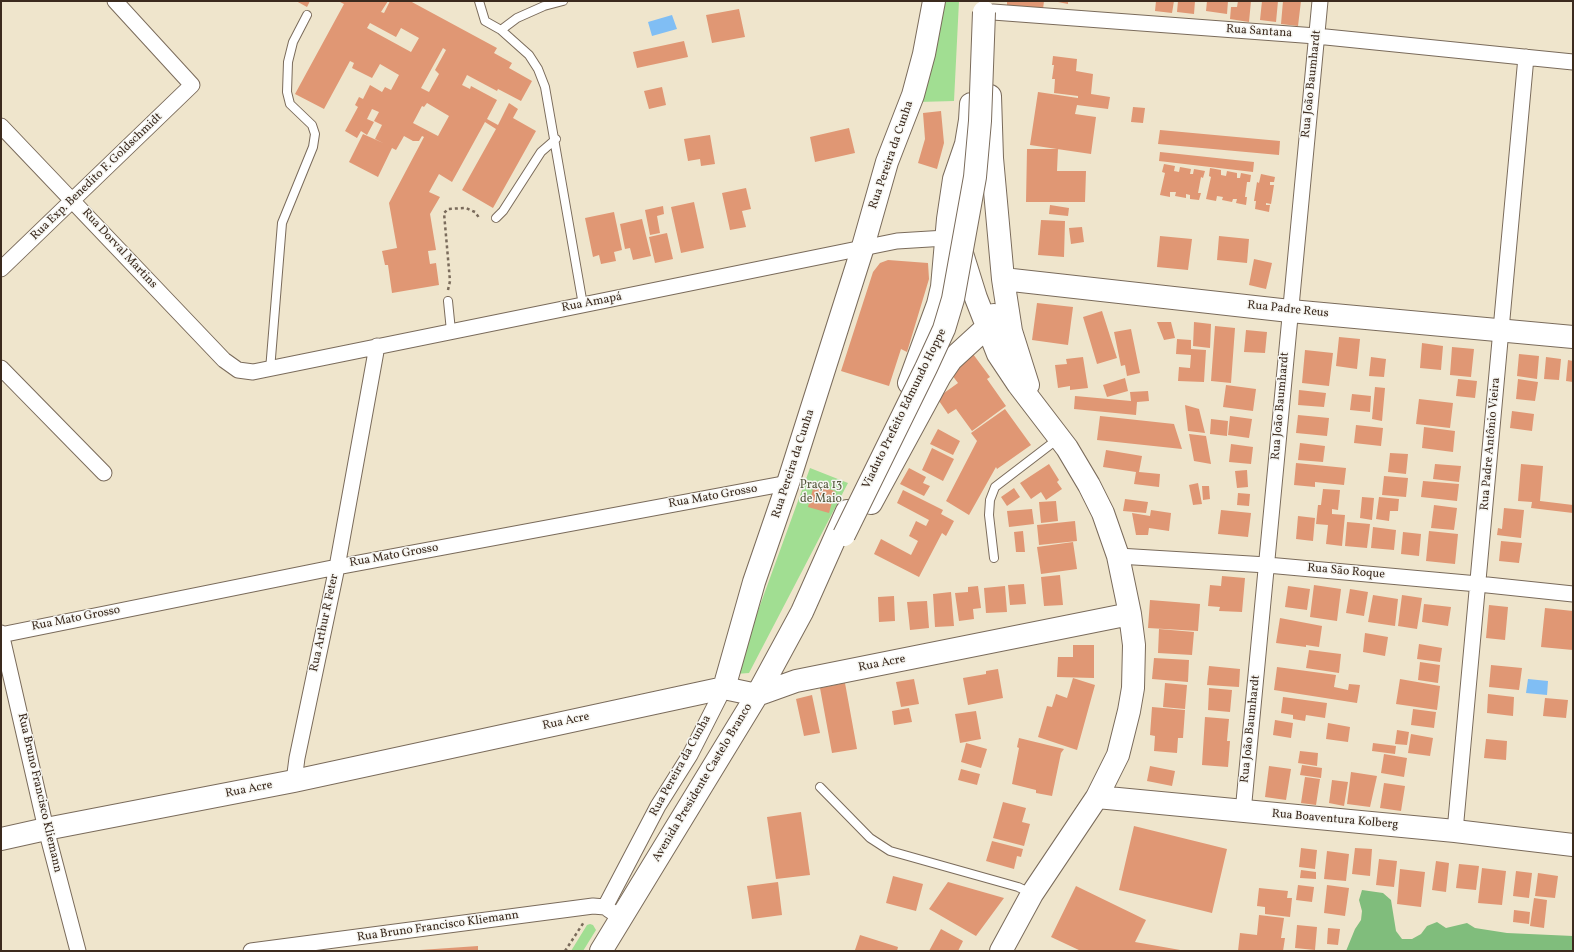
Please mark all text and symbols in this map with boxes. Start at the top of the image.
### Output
street label: Rua Santana [1225,23,1293,41]
street label: Rua João Baumhardt [1299,29,1325,139]
street label: Rua Pereira da Cunha [867,99,917,211]
street label: Rua Exp. Benedito F. Goldschmidt [28,110,166,244]
street label: Rua Dorval Martins [78,206,160,292]
street label: Rua Amapá [561,290,623,316]
street label: Rua Padre Reus [1247,299,1329,321]
street label: Viaduto Prefeito Edmundo Hoppe [860,327,950,491]
street label: Rua João Baumhardt [1269,351,1293,461]
street label: Rua Padre Antônio Vieira [1478,377,1504,511]
street label: Rua Pereira da Cunha [770,408,818,520]
park label: Praça 13 de Maio [800,479,842,507]
street label: Rua Mato Grosso [667,482,759,512]
street label: Rua Mato Grosso [348,541,440,571]
street label: Rua São Roque [1306,561,1386,583]
street label: Rua Arthur R Feter [308,573,342,673]
street label: Rua Mato Grosso [30,603,122,635]
street label: Rua Acre [857,652,907,676]
street label: Rua João Baumhardt [1238,674,1264,784]
street label: Avenida Presidente Castelo Branco [650,701,756,865]
street label: Rua Acre [541,710,591,734]
street label: Rua Bruno Francisco Kliemann [14,712,64,874]
street label: Rua Pereira da Cunha [647,713,715,819]
street label: Rua Acre [224,778,274,802]
street label: Rua Boaventura Kolberg [1271,807,1399,833]
street label: Rua Bruno Francisco Kliemann [356,909,520,945]

